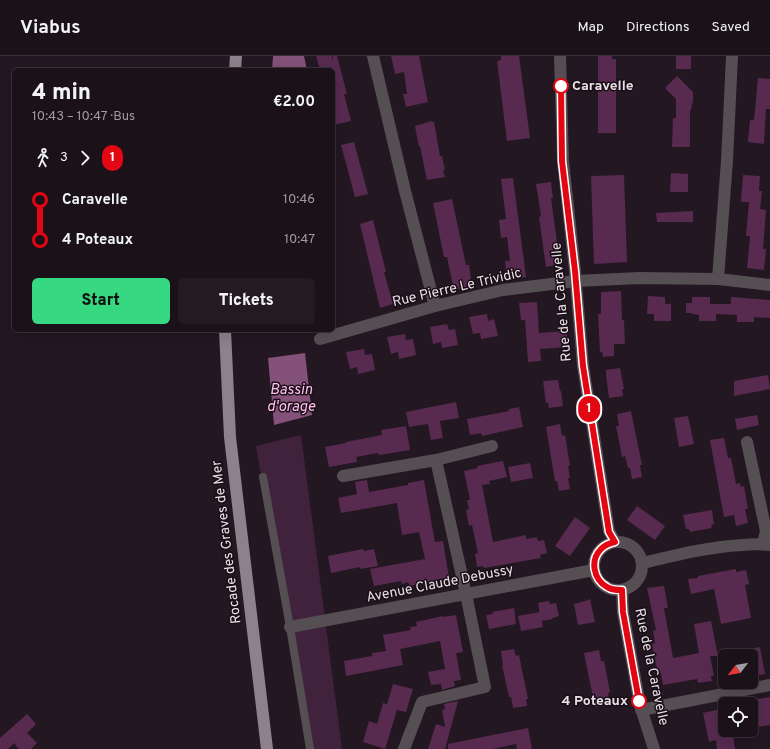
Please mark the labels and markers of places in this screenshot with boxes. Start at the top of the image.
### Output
marker: Caravelle [553,78,569,94]
place label: Caravelle [572,78,634,95]
place label: 4 Poteaux [562,693,628,710]
marker: 4 Poteaux [631,693,647,709]

